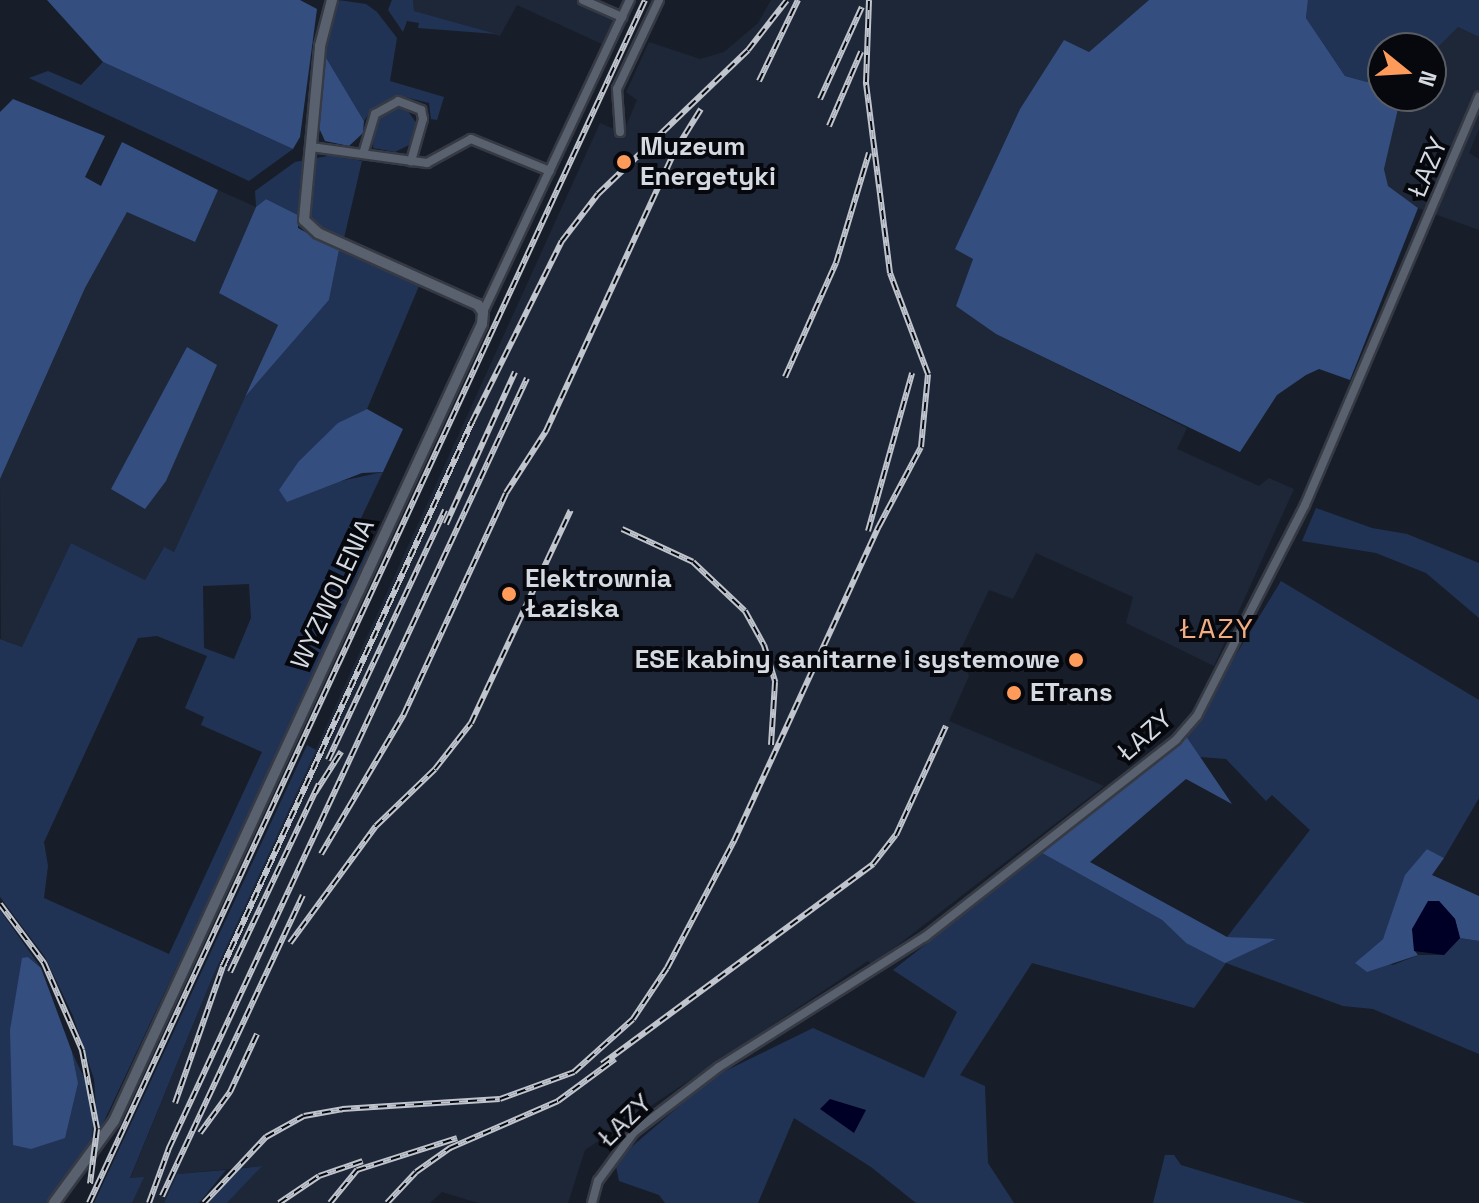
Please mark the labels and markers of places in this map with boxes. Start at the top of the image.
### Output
place label: Muzeum Energetyki [640,131,776,192]
marker: Muzeum Energetyki [615,153,633,171]
place label: Elektrownia Łaziska [525,563,672,624]
marker: Elektrownia Łaziska [500,585,518,603]
place label: ESE kabiny sanitarne i systemowe [635,644,1060,676]
marker: ESE kabiny sanitarne i systemowe [1067,651,1085,669]
place label: ETrans [1030,677,1113,709]
marker: ETrans [1005,684,1023,702]

